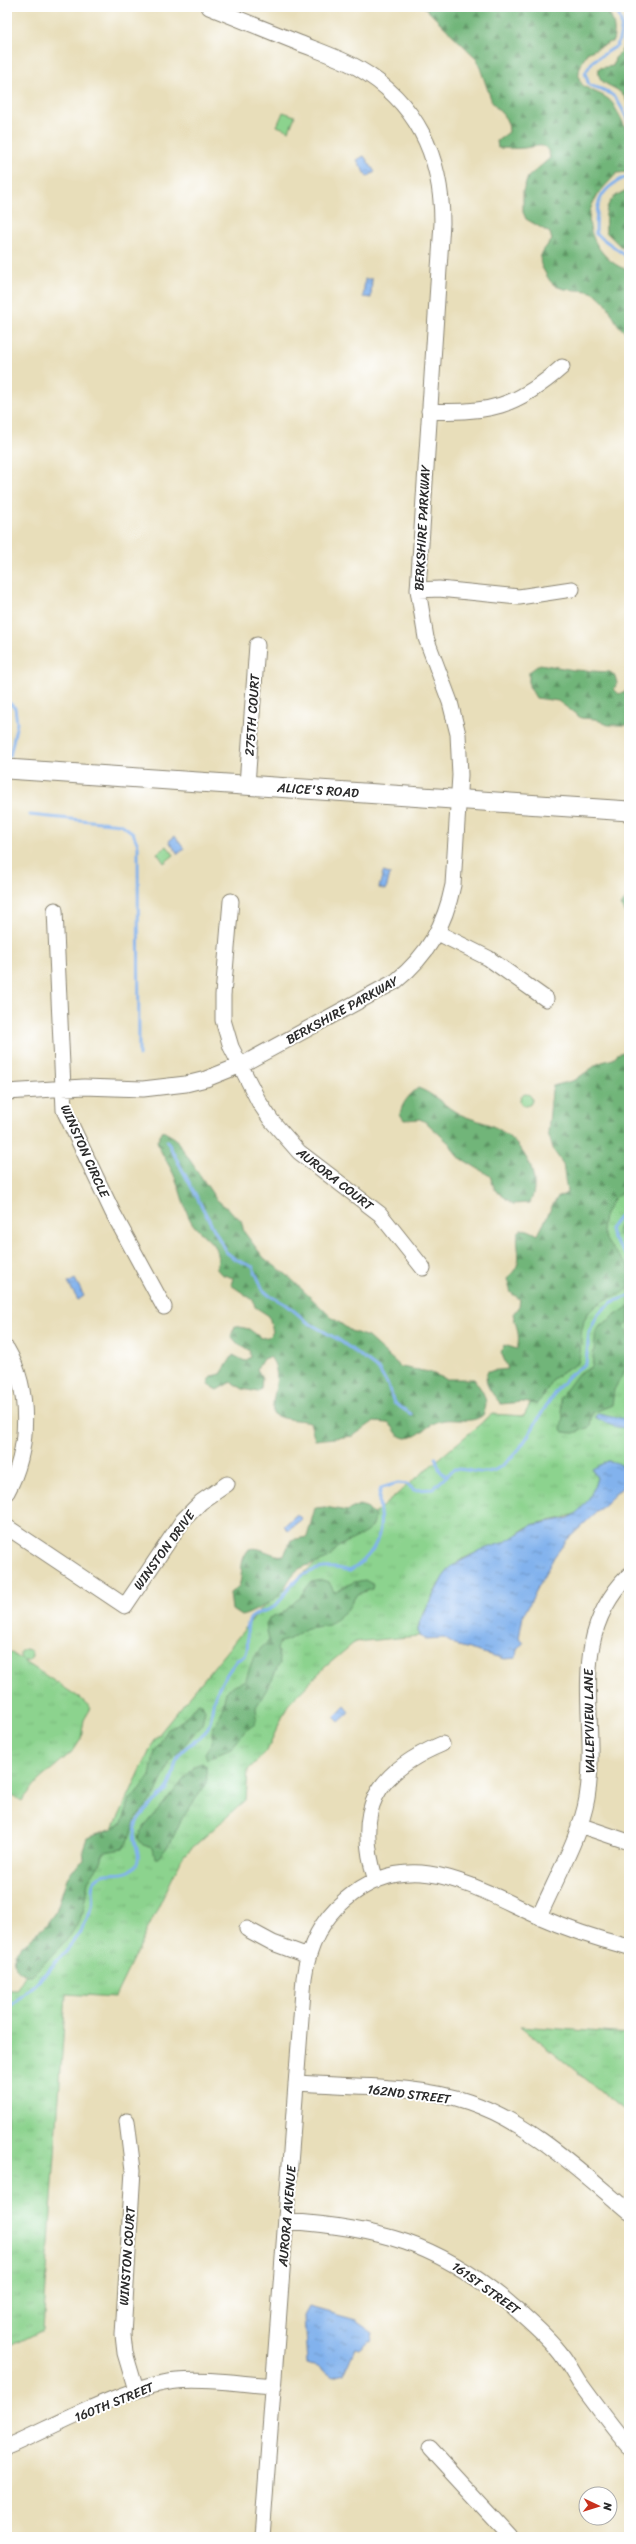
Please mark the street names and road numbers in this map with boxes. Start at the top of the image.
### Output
street label: BERKSHIRE PARKWAY [407,464,437,591]
street label: 275TH COURT [238,672,266,757]
street label: ALICE'S ROAD [275,776,360,804]
street label: BERKSHIRE PARKWAY [281,969,403,1051]
street label: WINSTON CIRCLE [54,1100,116,1202]
street label: AURORA COURT [291,1141,379,1217]
street label: WINSTON DRIVE [127,1505,201,1595]
street label: VALLEYVIEW LANE [577,1668,601,1773]
street label: 162ND STREET [366,2077,453,2111]
street label: AURORA AVENUE [271,2164,303,2268]
street label: WINSTON COURT [112,2205,142,2306]
street label: 161ST STREET [447,2255,526,2322]
street label: 160TH STREET [71,2375,159,2428]

